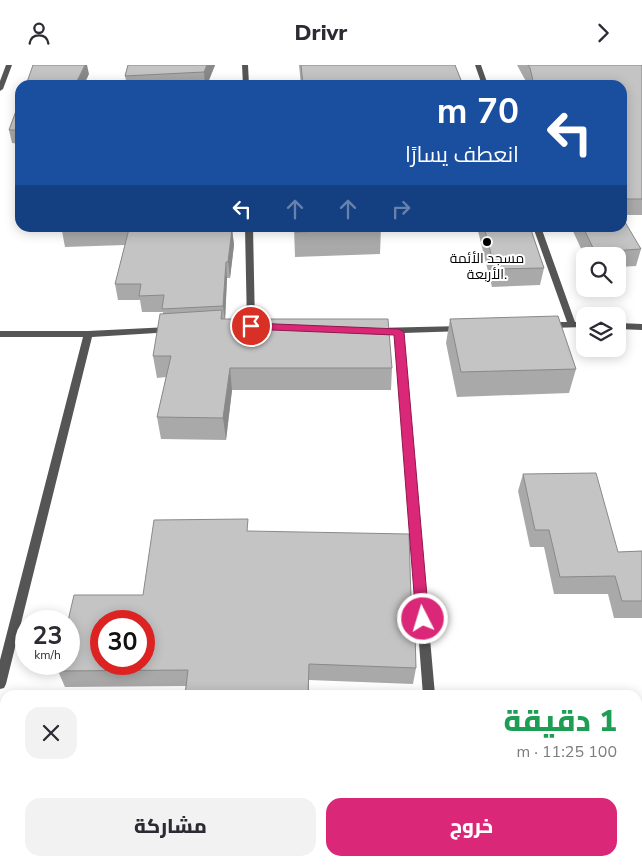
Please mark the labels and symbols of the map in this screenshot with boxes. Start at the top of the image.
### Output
marker: مسجد الأئمة الأربعة. [481,236,493,248]
place label: مسجد الأئمة الأربعة. [450,249,524,284]
pin [230,305,272,347]
position arrow [396,592,448,644]
speed limit sign: 30 [90,610,155,675]

